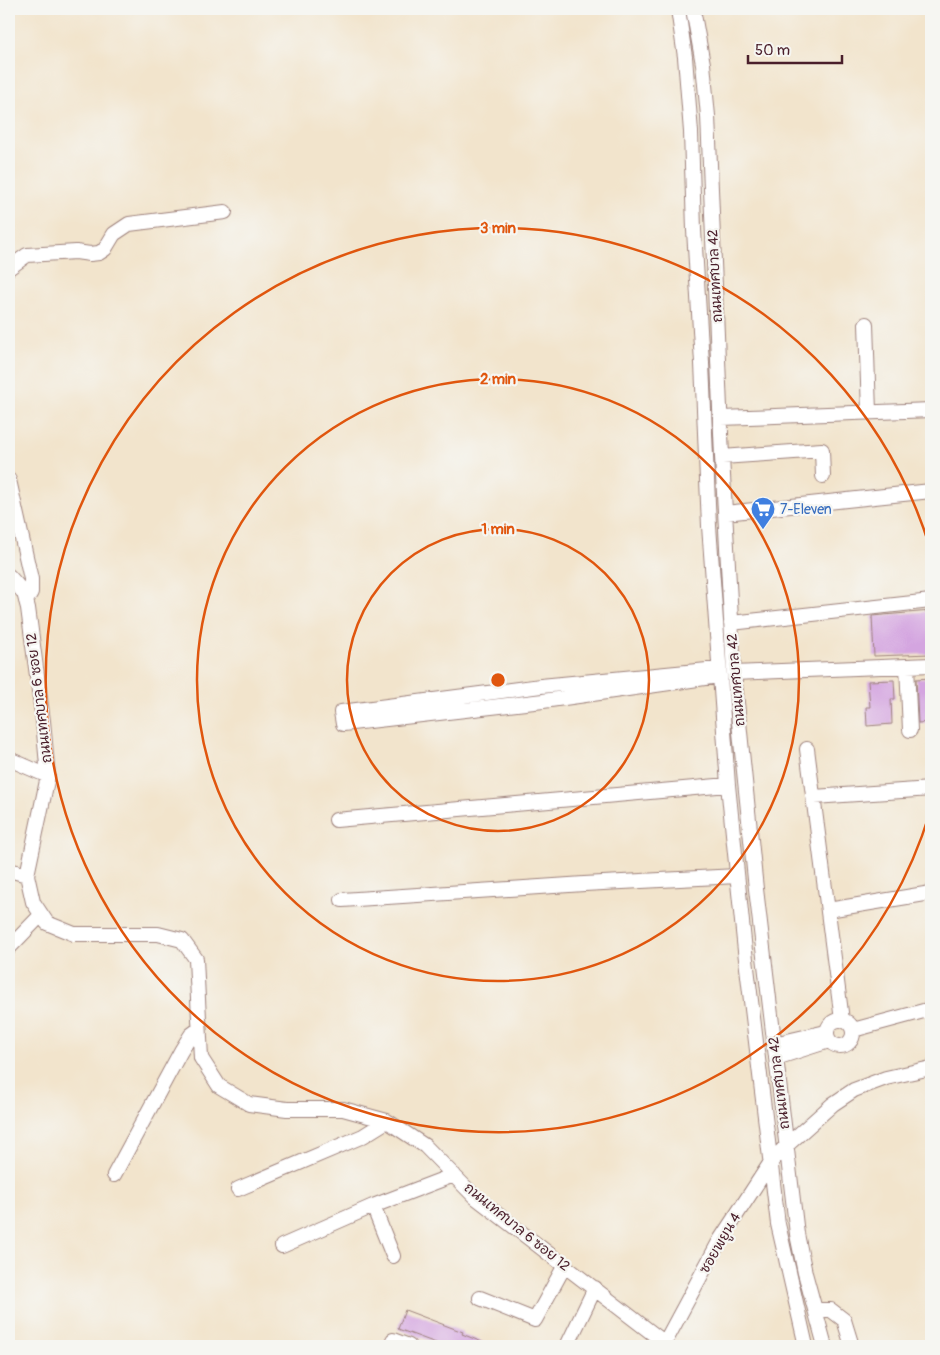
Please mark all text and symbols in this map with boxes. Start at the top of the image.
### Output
scale bar [748,32,841,64]
text: 50 m [755,41,790,60]
text: 3 min [480,219,516,238]
street label: ถนนเทศบาล 42 [704,229,726,323]
text: 2 min [480,370,516,389]
supermarket icon: 7-Eleven [750,496,776,530]
place label: 7-Eleven [780,501,832,518]
text: 1 min [481,520,515,539]
street label: ถนนเทศบาล 6 ซอย 12 [23,632,55,764]
street label: ถนนเทศบาล 42 [723,633,749,727]
centre of rings [489,671,507,689]
street label: ถนนเทศบาล 42 [765,1036,793,1130]
street label: ถนนเทศบาล 6 ซอย 12 [461,1179,573,1275]
street label: ซอยพยูน 4 [696,1210,745,1277]

